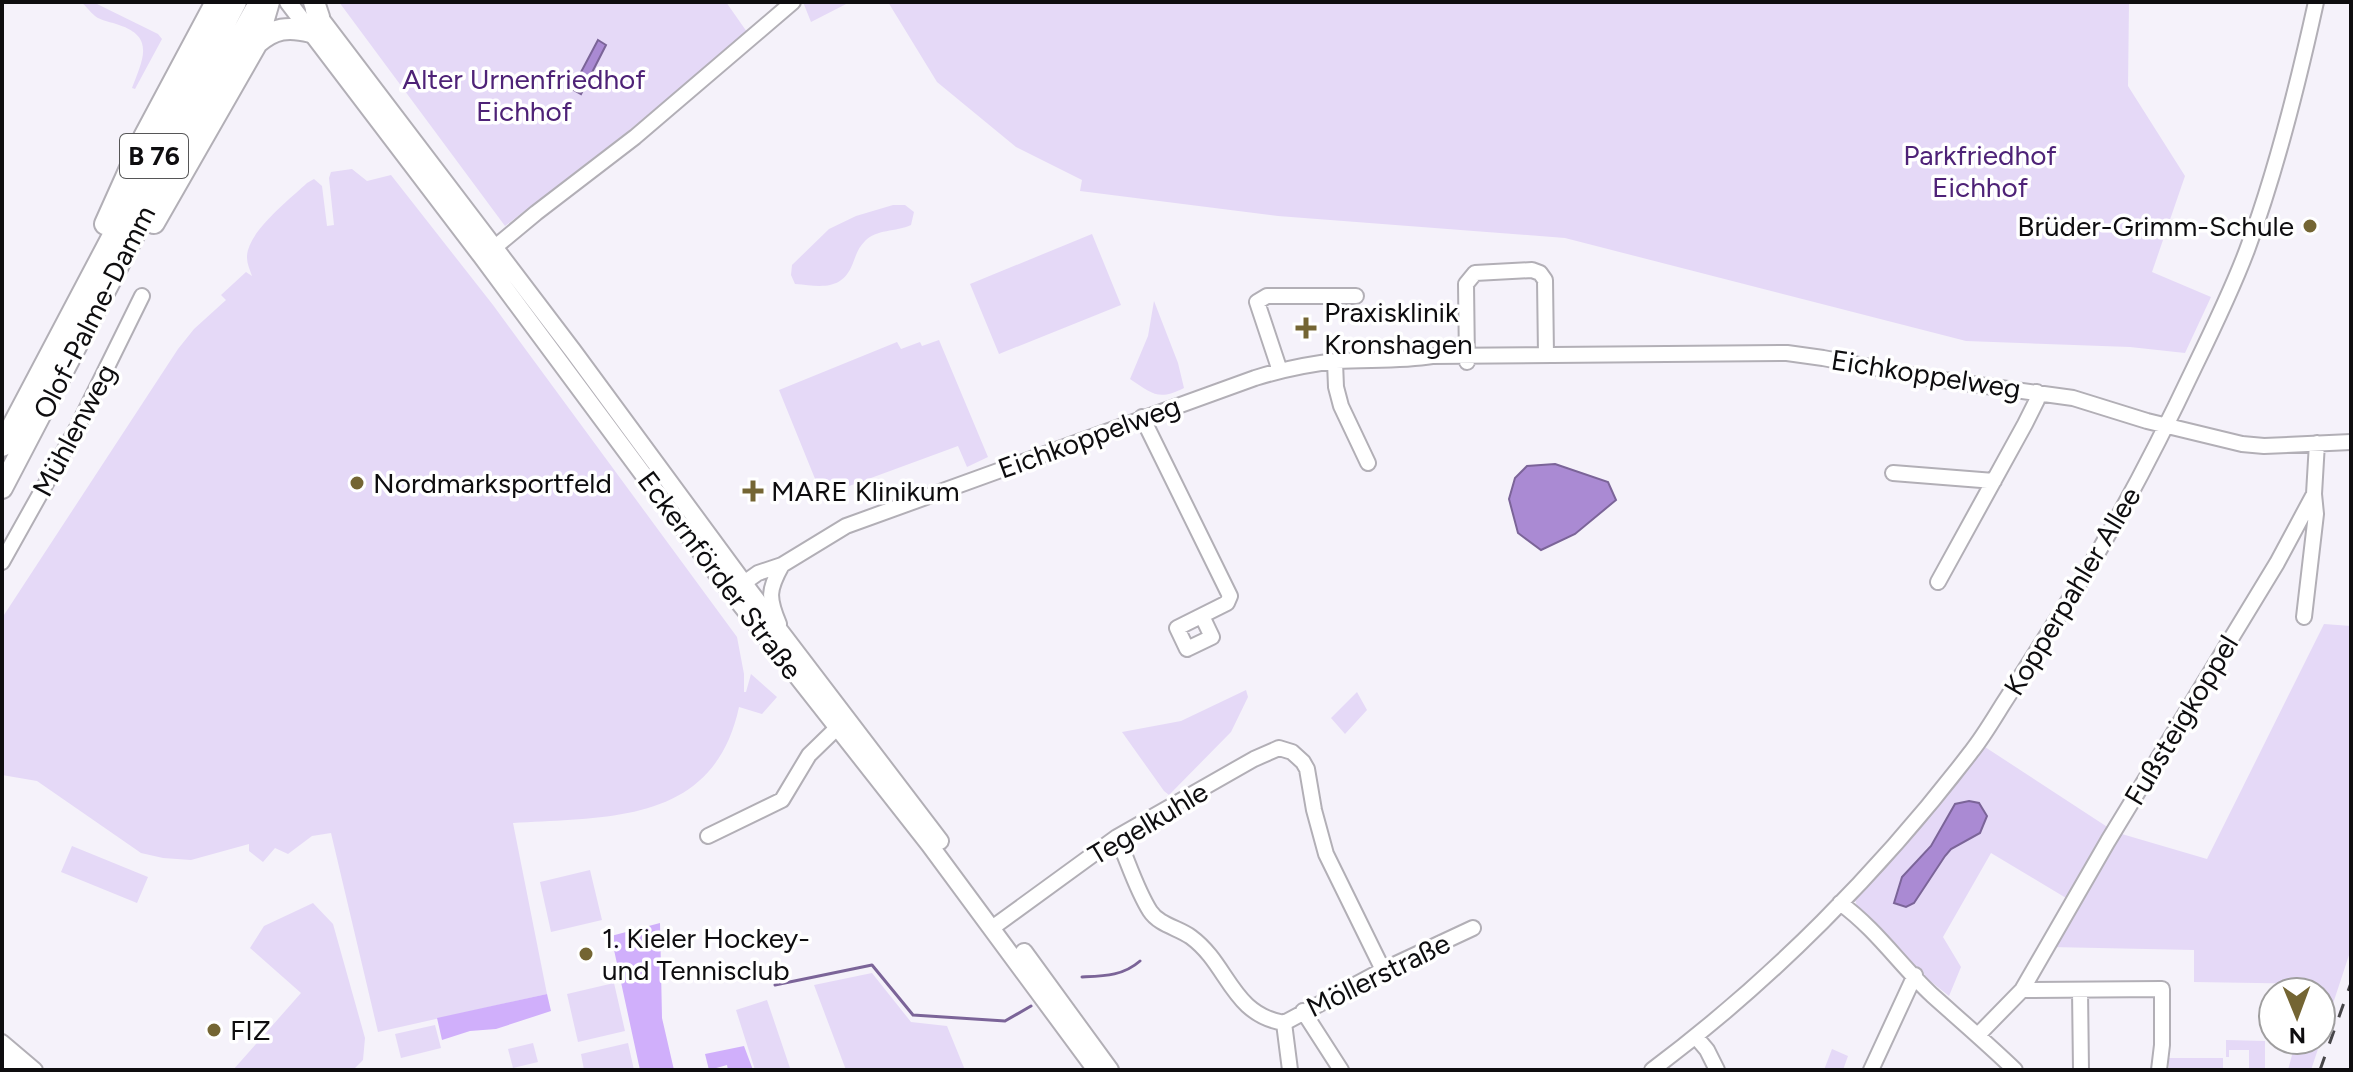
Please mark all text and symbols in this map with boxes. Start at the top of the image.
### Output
park label: Alter Urnenfriedhof Eichhof [402,62,646,128]
road number: B 76 [120,134,188,178]
park label: Parkfriedhof Eichhof [1903,138,2057,204]
street label: Olof-Palme-Damm [26,200,162,424]
place label: Brüder-Grimm-Schule [2017,209,2294,243]
marker: Brüder-Grimm-Schule [2301,217,2319,235]
place label: Praxisklinik Kronshagen [1324,295,1473,361]
marker: Praxisklinik Kronshagen [1295,317,1317,339]
street label: Eichkoppelweg [1829,342,2023,406]
street label: Mühlenweg [25,358,123,502]
street label: Eichkoppelweg [993,388,1185,486]
street label: Eckernförder Straße [631,464,809,686]
place label: Nordmarksportfeld [373,466,612,500]
marker: Nordmarksportfeld [348,474,366,492]
place label: MARE Klinikum [771,474,960,508]
marker: MARE Klinikum [742,480,764,502]
street label: Kopperpahler Allee [1996,481,2148,701]
street label: Fußsteigkoppel [2117,629,2245,811]
street label: Tegelkuhle [1082,774,1214,872]
place label: 1. Kieler Hockey- und Tennisclub [602,921,810,987]
street label: Möllerstraße [1301,926,1455,1024]
marker: 1. Kieler Hockey- und Tennisclub [577,945,595,963]
north arrow [2257,976,2337,1056]
place label: FIZ [230,1013,271,1047]
marker: FIZ [205,1021,223,1039]
text: N [2289,1022,2306,1049]

